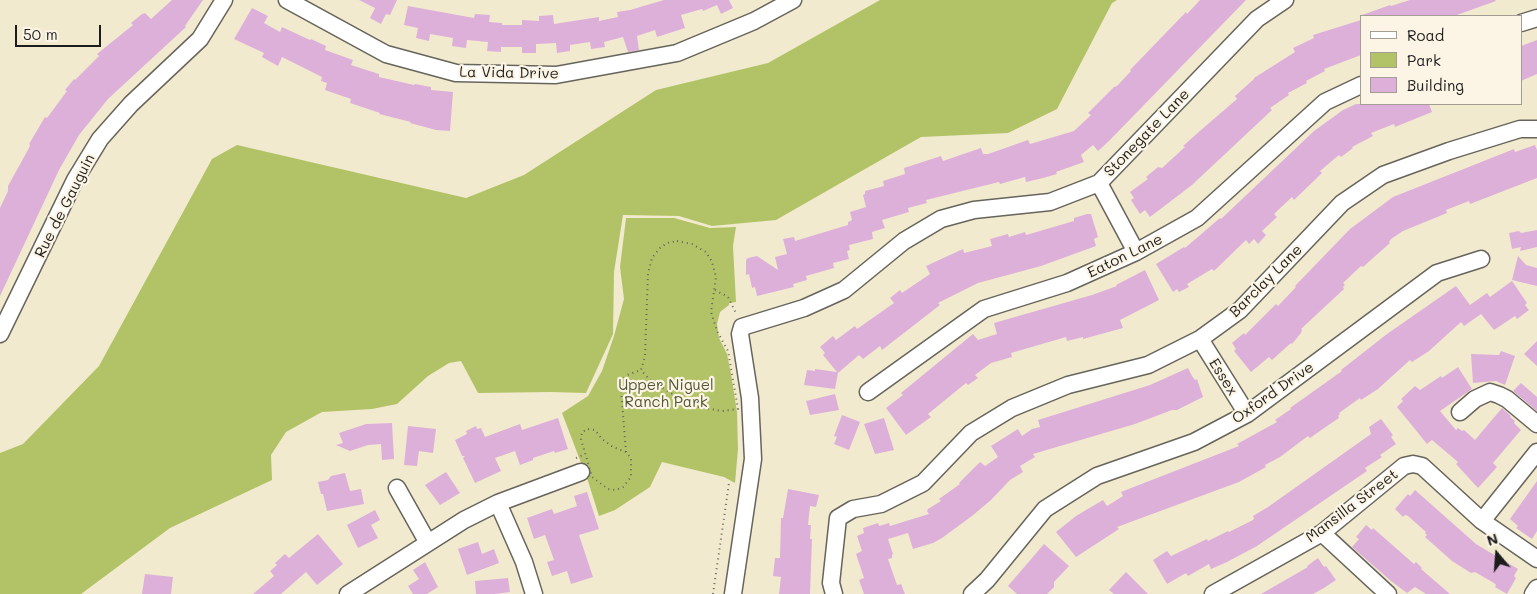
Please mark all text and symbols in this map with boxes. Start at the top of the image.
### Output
scale bar [18,15,104,47]
legend [1360,15,1522,105]
text: 50 m [23,24,58,44]
text: Road [1407,25,1444,45]
text: Park [1407,50,1441,70]
street label: La Vida Drive [459,63,559,83]
text: Building [1407,75,1464,95]
street label: Stonegate Lane [1101,85,1193,181]
street label: Rue de Gauguin [31,151,99,261]
street label: Eaton Lane [1084,230,1166,282]
street label: Barclay Lane [1226,241,1306,321]
street label: Essex [1205,355,1241,399]
street label: Oxford Drive [1229,358,1317,428]
park label: Upper Niguel Ranch Park [618,376,714,411]
street label: Mansilla Street [1302,465,1402,547]
north arrow [1472,529,1522,579]
text: N [1484,529,1500,550]

